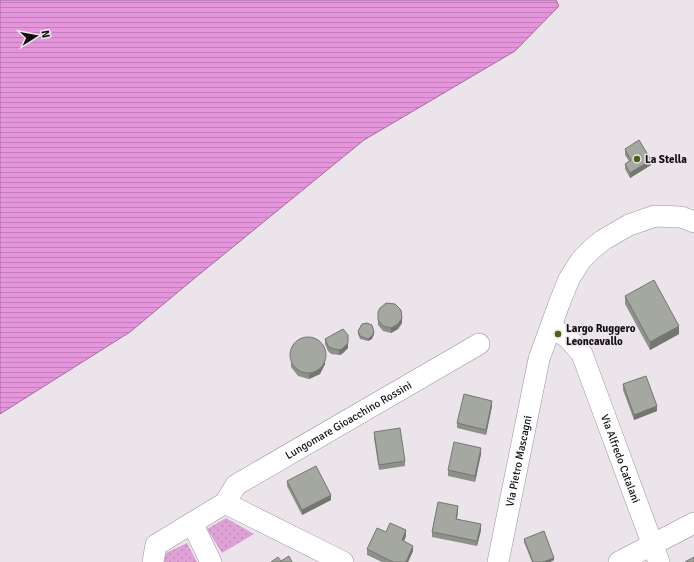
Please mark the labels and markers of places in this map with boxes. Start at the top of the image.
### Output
place label: La Stella [645,153,687,166]
marker: La Stella [632,154,642,164]
place label: Largo Ruggero Leoncavallo [566,322,636,348]
marker: Largo Ruggero Leoncavallo [553,329,563,339]

